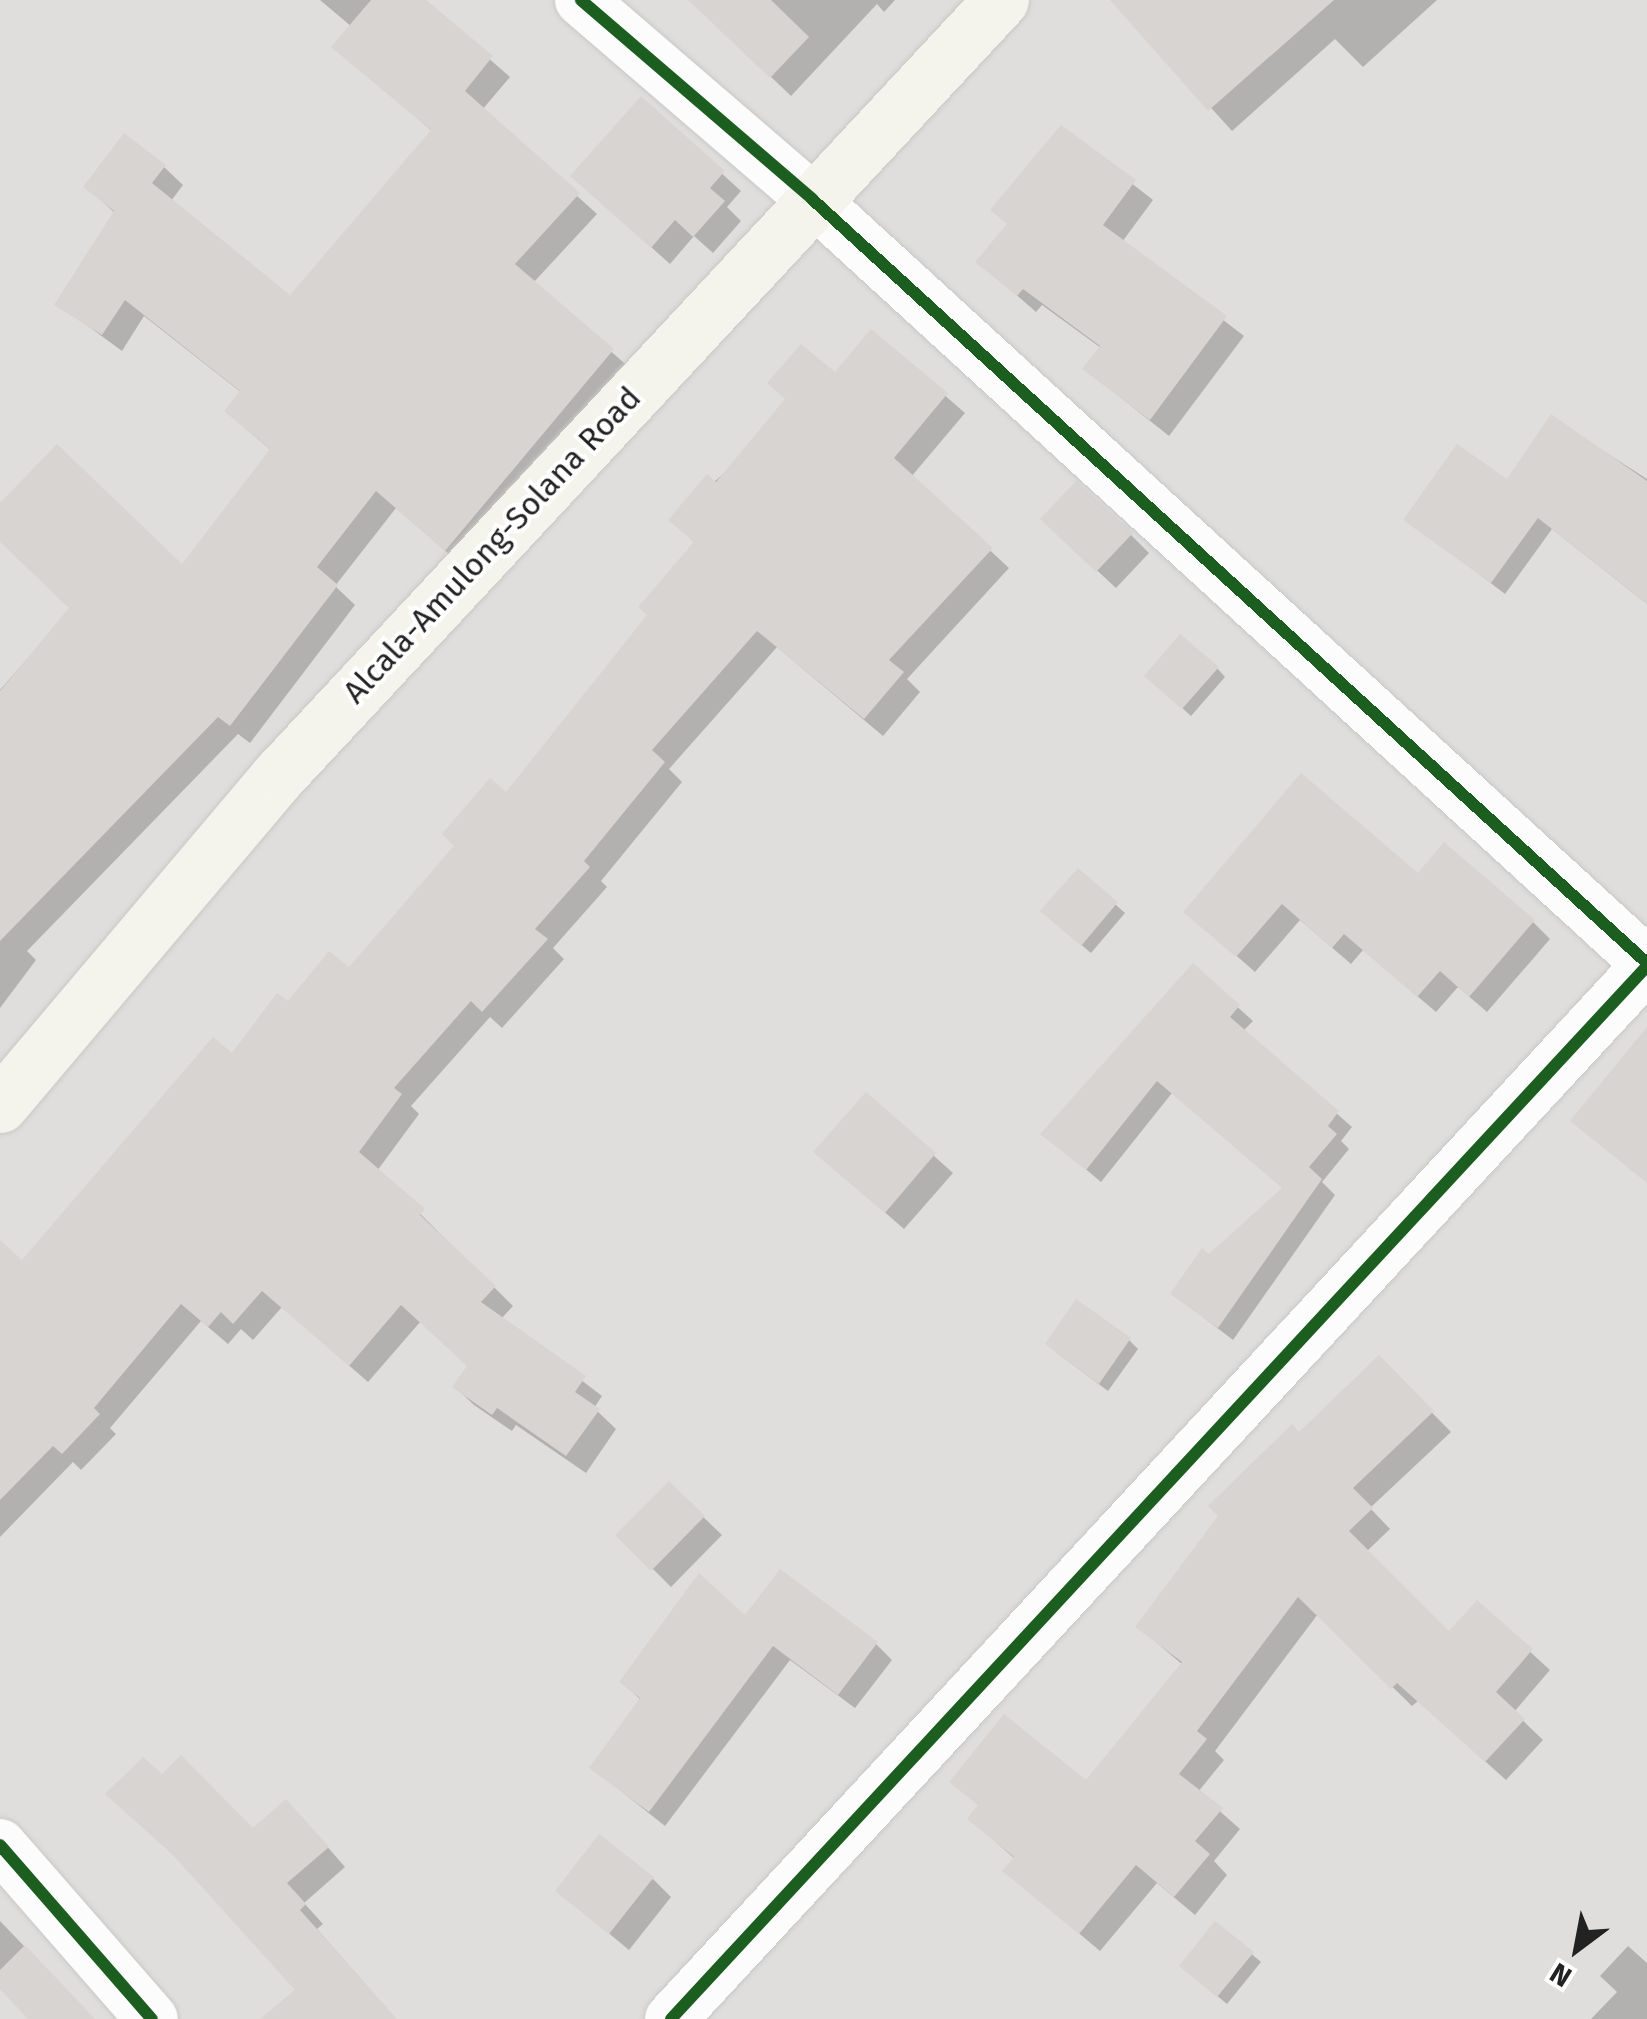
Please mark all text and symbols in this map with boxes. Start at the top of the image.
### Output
street label: Alcala-Amulong-Solana Road [335,379,649,711]
north arrow [1527,1899,1627,1999]
text: N [1544,1956,1577,1994]

